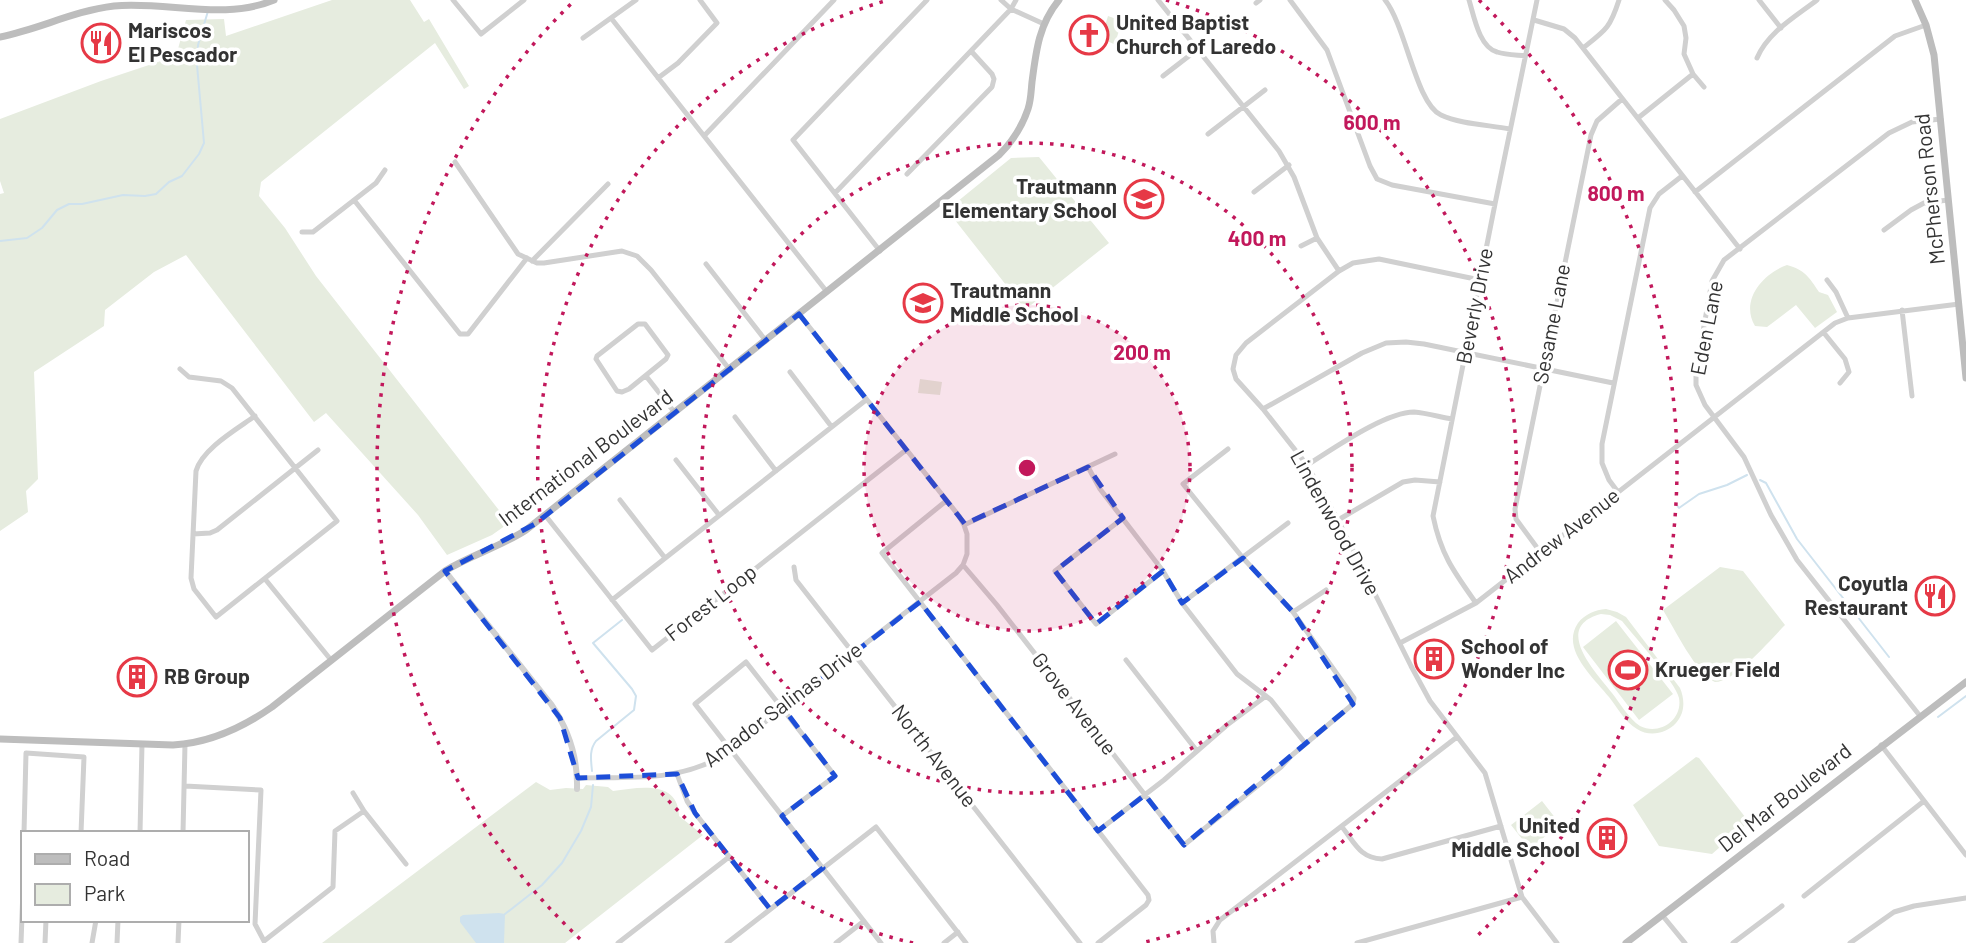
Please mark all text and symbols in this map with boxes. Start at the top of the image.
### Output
place label: United Baptist Church of Laredo [1116,9,1276,58]
church icon: United Baptist Church of Laredo [1068,14,1110,56]
place label: Mariscos El Pescador [128,17,237,66]
restaurant icon: Mariscos El Pescador [80,22,122,64]
text: 600 m [1344,109,1400,134]
street label: McPherson Road [1908,112,1949,266]
place label: Trautmann Elementary School [942,173,1117,222]
school or university icon: Trautmann Elementary School [1123,178,1165,220]
text: 800 m [1587,180,1645,205]
text: 400 m [1228,225,1286,250]
street label: Beverly Drive [1450,245,1497,366]
street label: Sesame Lane [1527,262,1574,386]
place label: Trautmann Middle School [950,277,1079,326]
street label: Eden Lane [1684,278,1727,377]
school or university icon: Trautmann Middle School [902,282,944,324]
text: 200 m [1113,339,1171,364]
street label: International Boulevard [493,383,677,530]
street label: Lindenwood Drive [1286,445,1387,599]
centre of rings [1015,456,1039,480]
street label: Andrew Avenue [1498,482,1624,588]
street label: Forest Loop [659,558,761,645]
place label: Coyutla Restaurant [1804,570,1908,619]
restaurant icon: Coyutla Restaurant [1914,575,1956,617]
place label: School of Wonder Inc [1461,633,1565,682]
street label: Amador Salinas Drive [698,636,866,772]
building icon: School of Wonder Inc [1413,638,1455,680]
street label: Grove Avenue [1027,647,1123,759]
sports icon: Krueger Field [1607,649,1649,691]
building icon: RB Group [116,656,158,698]
place label: Krueger Field [1655,656,1780,681]
place label: RB Group [164,663,250,688]
street label: North Avenue [887,699,983,811]
street label: Del Mar Boulevard [1713,737,1856,857]
place label: United Middle School [1451,812,1580,861]
building icon: United Middle School [1586,817,1628,859]
legend [21,831,248,922]
text: Road [84,845,130,870]
text: Park [84,880,125,905]

